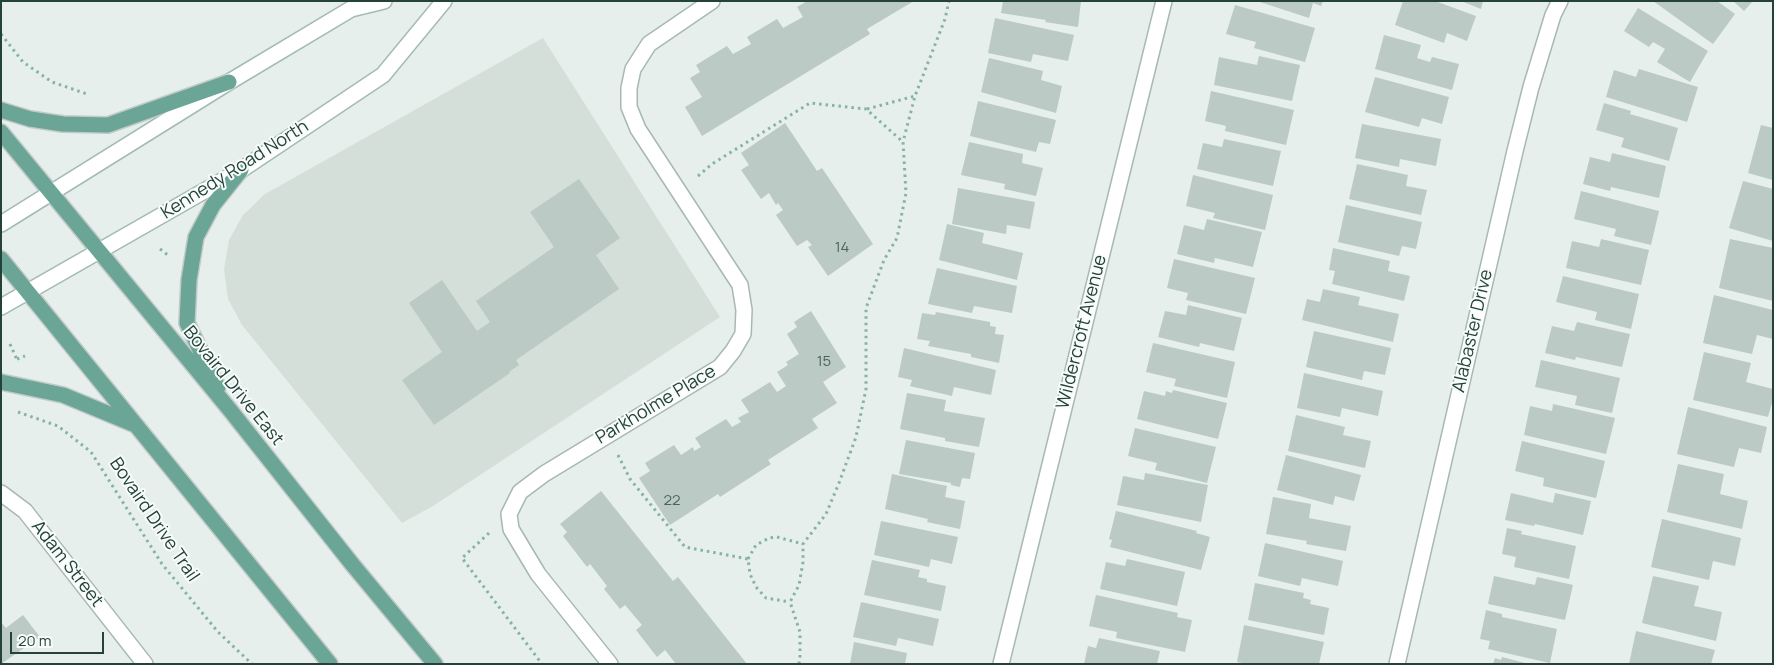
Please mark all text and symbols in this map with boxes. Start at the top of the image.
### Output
street label: Kennedy Road North [157,116,313,224]
house number: 14 [835,239,849,257]
street label: Wildercroft Avenue [1052,253,1112,411]
street label: Alabaster Drive [1448,268,1498,394]
street label: Bovaird Drive East [178,322,288,450]
house number: 15 [817,353,831,371]
street label: Parkholme Place [592,361,720,449]
street label: Bovaird Drive Trail [105,454,203,586]
house number: 22 [663,492,681,510]
street label: Adam Street [27,516,107,612]
scale bar [12,622,106,654]
text: 20 m [18,630,51,651]

